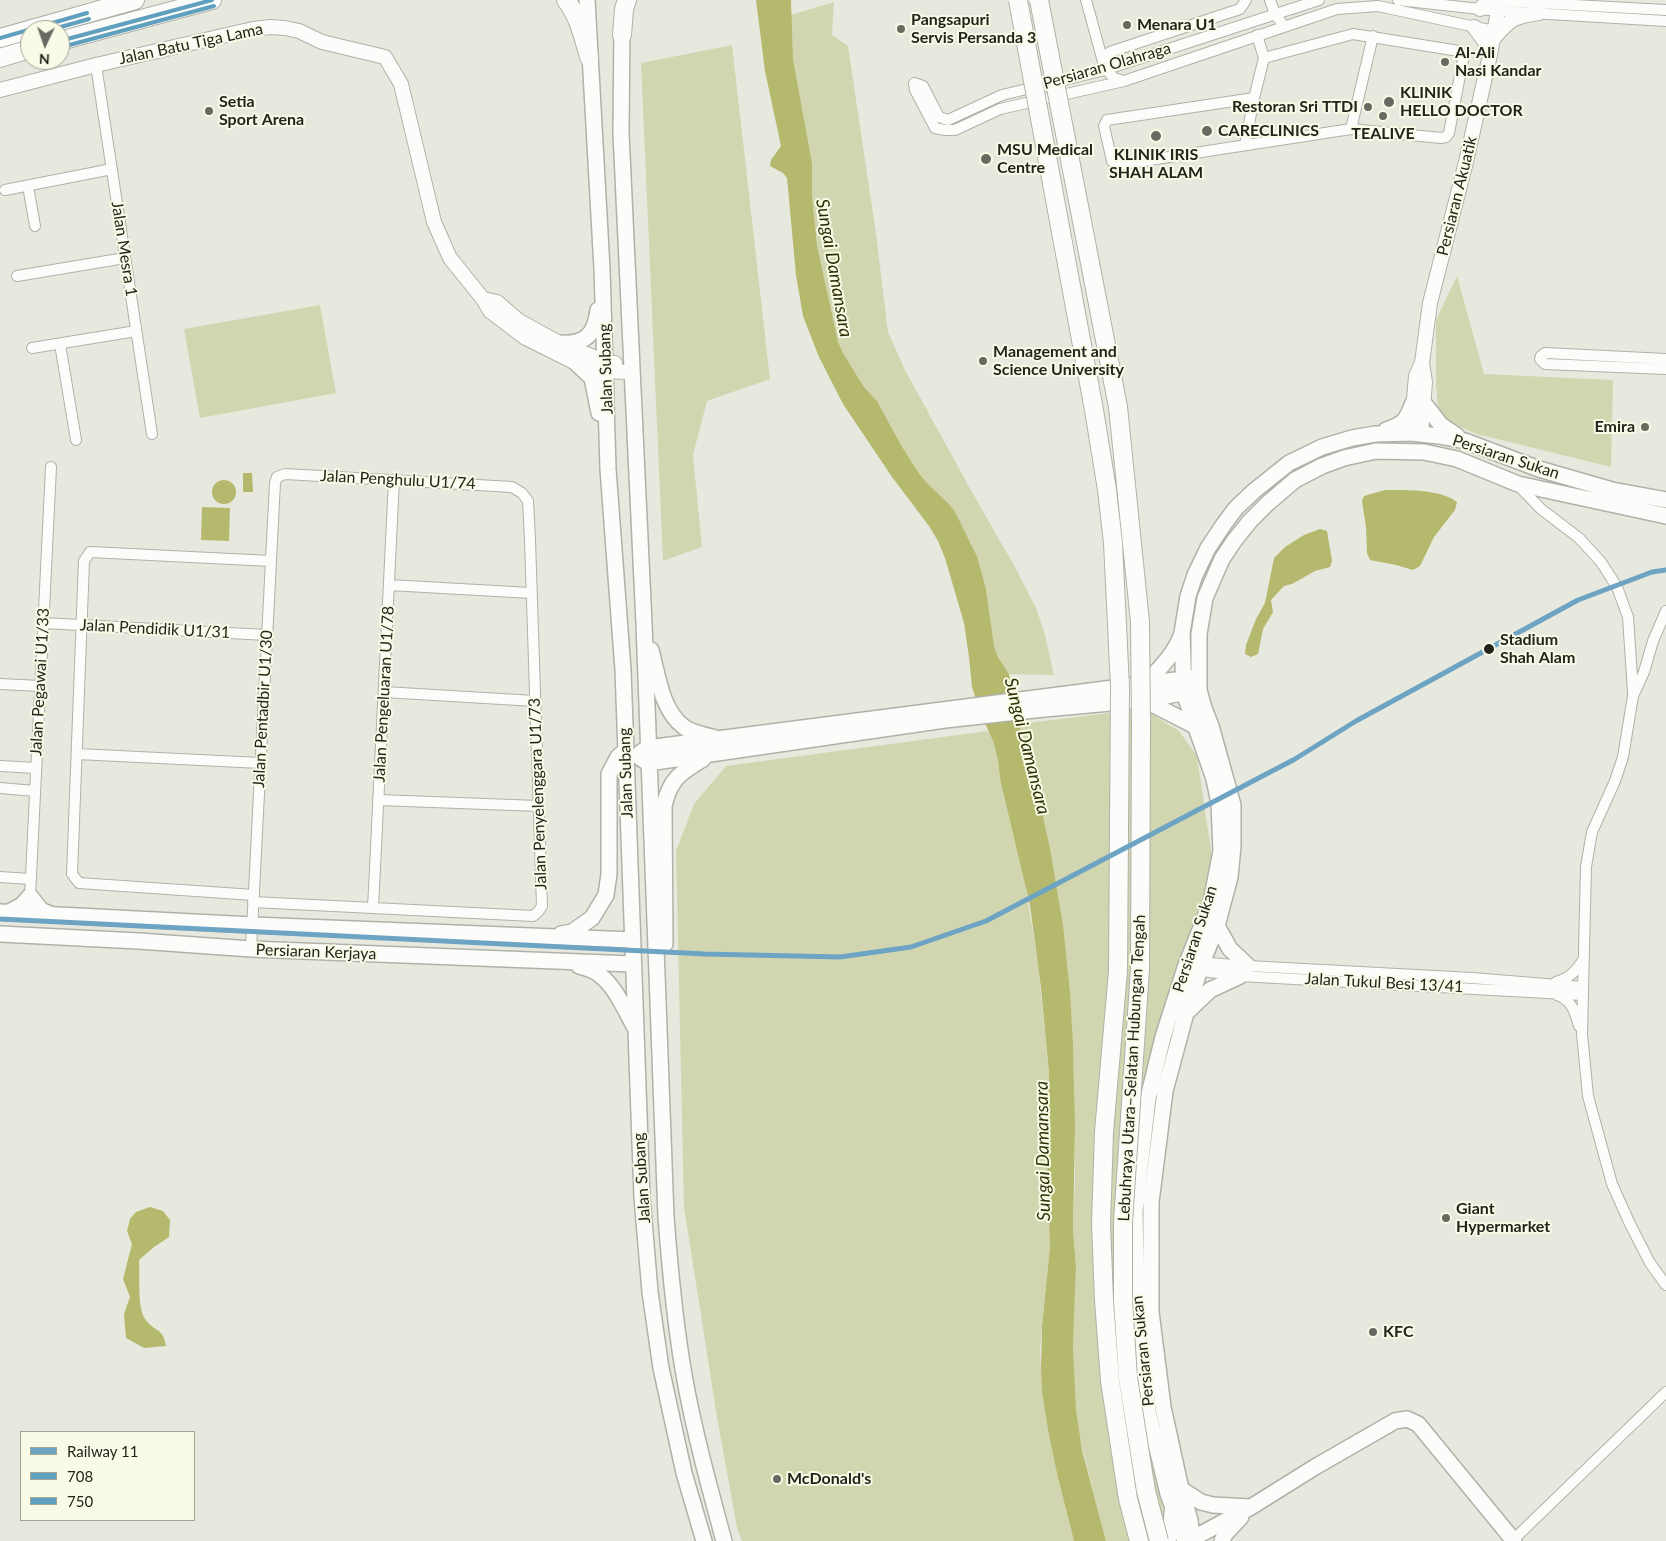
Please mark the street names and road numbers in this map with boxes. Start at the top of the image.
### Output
street label: Jalan Batu Tiga Lama [117,19,265,69]
street label: Persiaran Olahraga [1041,39,1173,93]
street label: Persiaran Akuatik [1433,134,1481,258]
street label: Jalan Mesra 1 [107,200,141,298]
street label: Jalan Subang [595,323,617,415]
street label: Persiaran Sukan [1450,431,1562,483]
street label: Jalan Penghulu U1/74 [320,466,476,494]
street label: Jalan Pengeluaran U1/78 [370,605,398,783]
street label: Jalan Pegawai U1/33 [27,607,53,757]
street label: Jalan Pendidik U1/31 [79,615,231,643]
street label: Jalan Pentadbir U1/30 [249,630,277,788]
street label: Jalan Penyelenggara U1/73 [525,698,551,890]
street label: Jalan Subang [615,727,637,819]
street label: Persiaran Sukan [1169,883,1221,995]
street label: Lebuhraya Utara–Selatan Hubungan Tengah [1114,914,1150,1222]
street label: Persiaran Kerjaya [255,940,377,964]
street label: Jalan Tukul Besi 13/41 [1304,969,1464,997]
street label: Jalan Subang [629,1132,655,1224]
street label: Persiaran Sukan [1128,1295,1158,1407]

